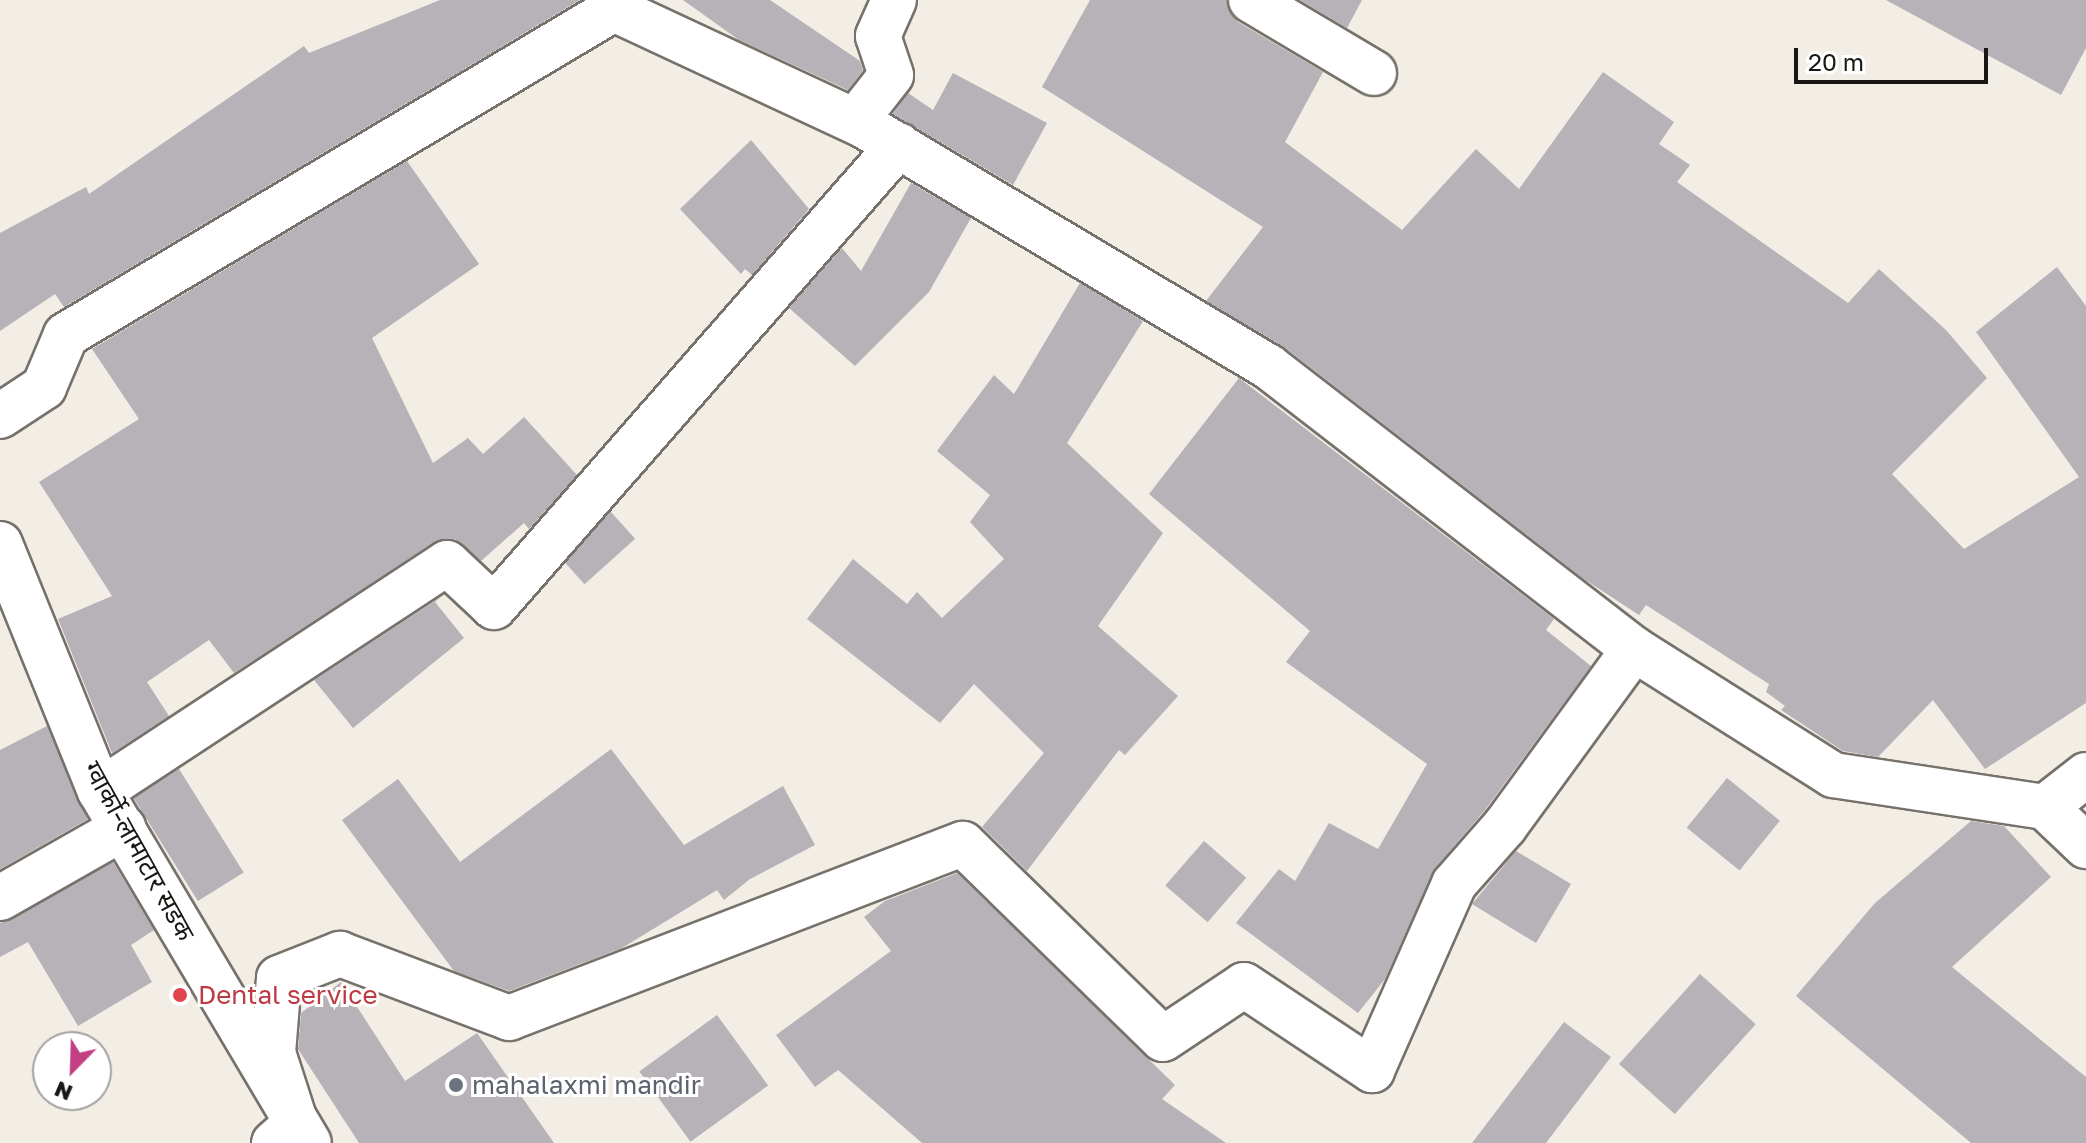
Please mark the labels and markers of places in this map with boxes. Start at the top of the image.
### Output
place label: Dental service [198,979,377,1011]
marker: Dental service [169,984,191,1006]
place label: mahalaxmi mandir [472,1069,701,1101]
marker: mahalaxmi mandir [447,1076,465,1094]

